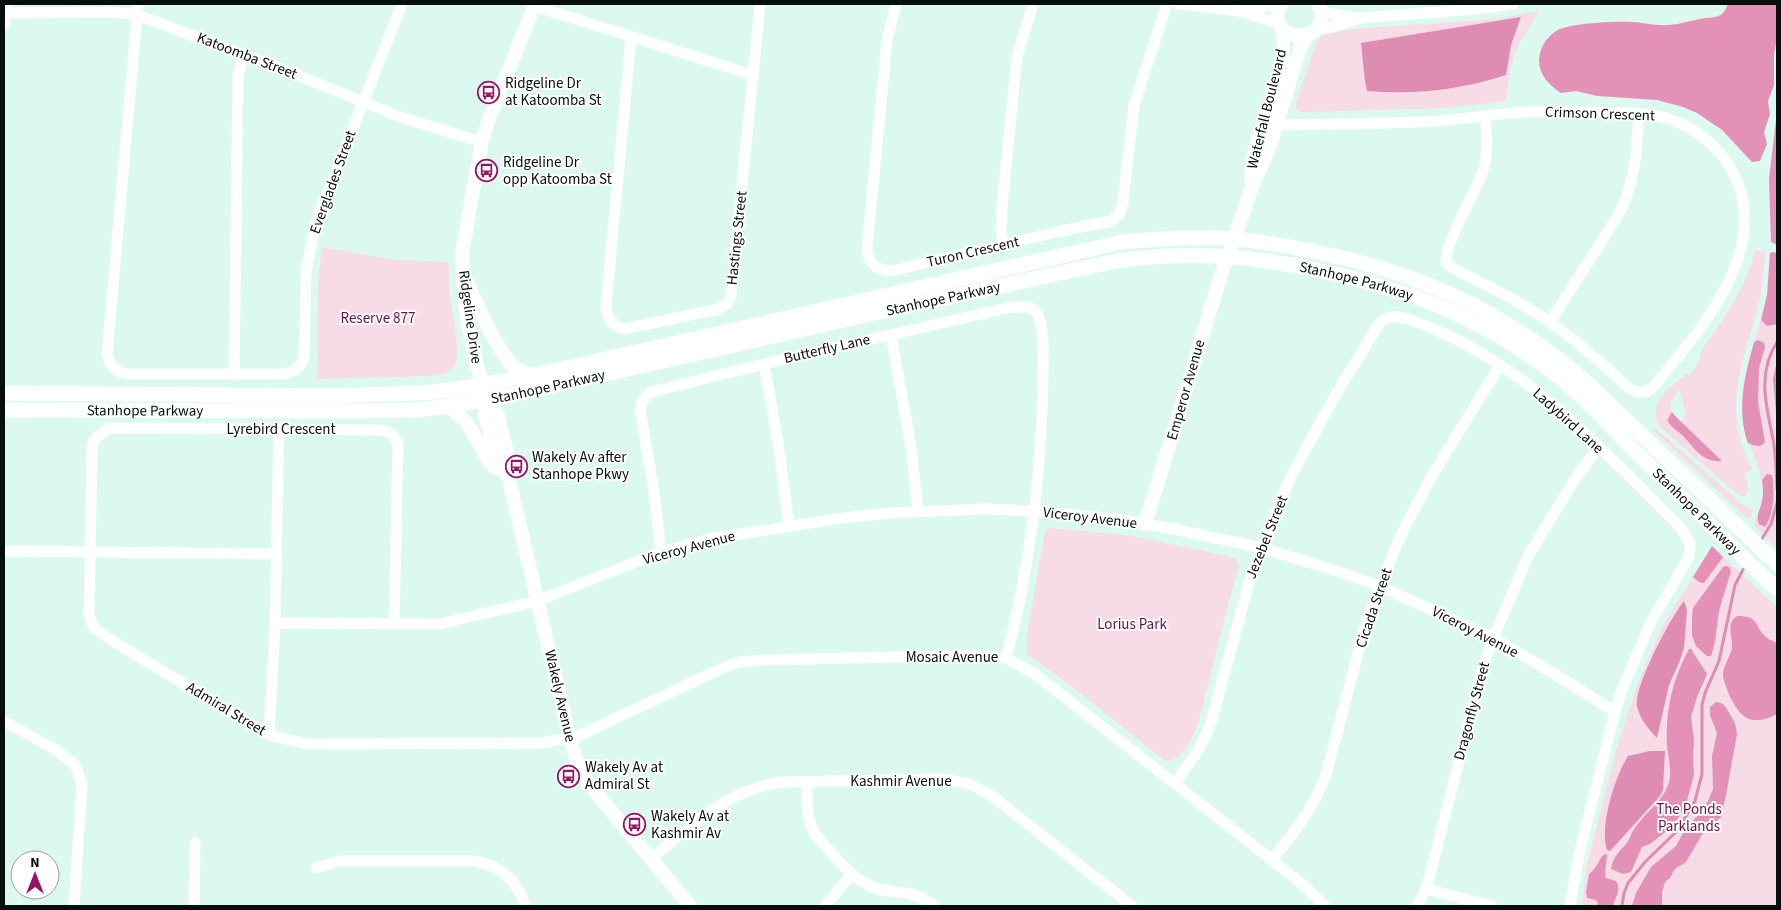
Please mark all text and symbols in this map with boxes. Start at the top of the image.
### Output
street label: Katoomba Street [194,27,300,85]
street label: Waterfall Boulevard [1242,47,1292,171]
place label: Ridgeline Dr at Katoomba St [505,73,601,111]
bus stop icon: Ridgeline Dr at Katoomba St [477,80,501,104]
street label: Crimson Crescent [1545,102,1655,126]
street label: Everglades Street [305,127,361,237]
place label: Ridgeline Dr opp Katoomba St [503,152,612,190]
bus stop icon: Ridgeline Dr opp Katoomba St [475,159,499,183]
street label: Hastings Street [722,190,752,286]
street label: Turon Crescent [925,231,1021,273]
street label: Stanhope Parkway [1298,256,1416,306]
street label: Ridgeline Drive [453,269,487,365]
street label: Stanhope Parkway [884,276,1002,321]
park label: Reserve 877 [341,308,415,329]
street label: Butterfly Lane [782,329,872,369]
street label: Emperor Avenue [1162,337,1210,443]
street label: Stanhope Parkway [489,364,607,409]
street label: Ladybird Lane [1528,383,1608,459]
street label: Stanhope Parkway [87,400,203,421]
street label: Lyrebird Crescent [226,419,336,440]
place label: Wakely Av after Stanhope Pkwy [532,447,629,485]
bus stop icon: Wakely Av after Stanhope Pkwy [504,454,528,478]
street label: Stanhope Parkway [1648,463,1746,560]
street label: Jezebel Street [1241,492,1293,582]
street label: Viceroy Avenue [1042,502,1138,534]
street label: Viceroy Avenue [641,526,737,570]
street label: Cicada Street [1351,565,1397,651]
street label: Viceroy Avenue [1428,601,1522,663]
park label: Lorius Park [1097,614,1167,635]
street label: Mosaic Avenue [906,647,998,668]
street label: Wakely Avenue [539,648,581,744]
street label: Dragonfly Street [1449,659,1495,763]
street label: Admiral Street [182,677,270,741]
place label: Wakely Av at Admiral St [585,757,663,795]
bus stop icon: Wakely Av at Admiral St [557,764,581,788]
street label: Kashmir Avenue [850,771,952,792]
park label: The Ponds Parklands [1656,799,1722,837]
place label: Wakely Av at Kashmir Av [651,806,729,844]
bus stop icon: Wakely Av at Kashmir Av [623,813,647,837]
north arrow [10,850,60,900]
text: N [30,853,40,873]

